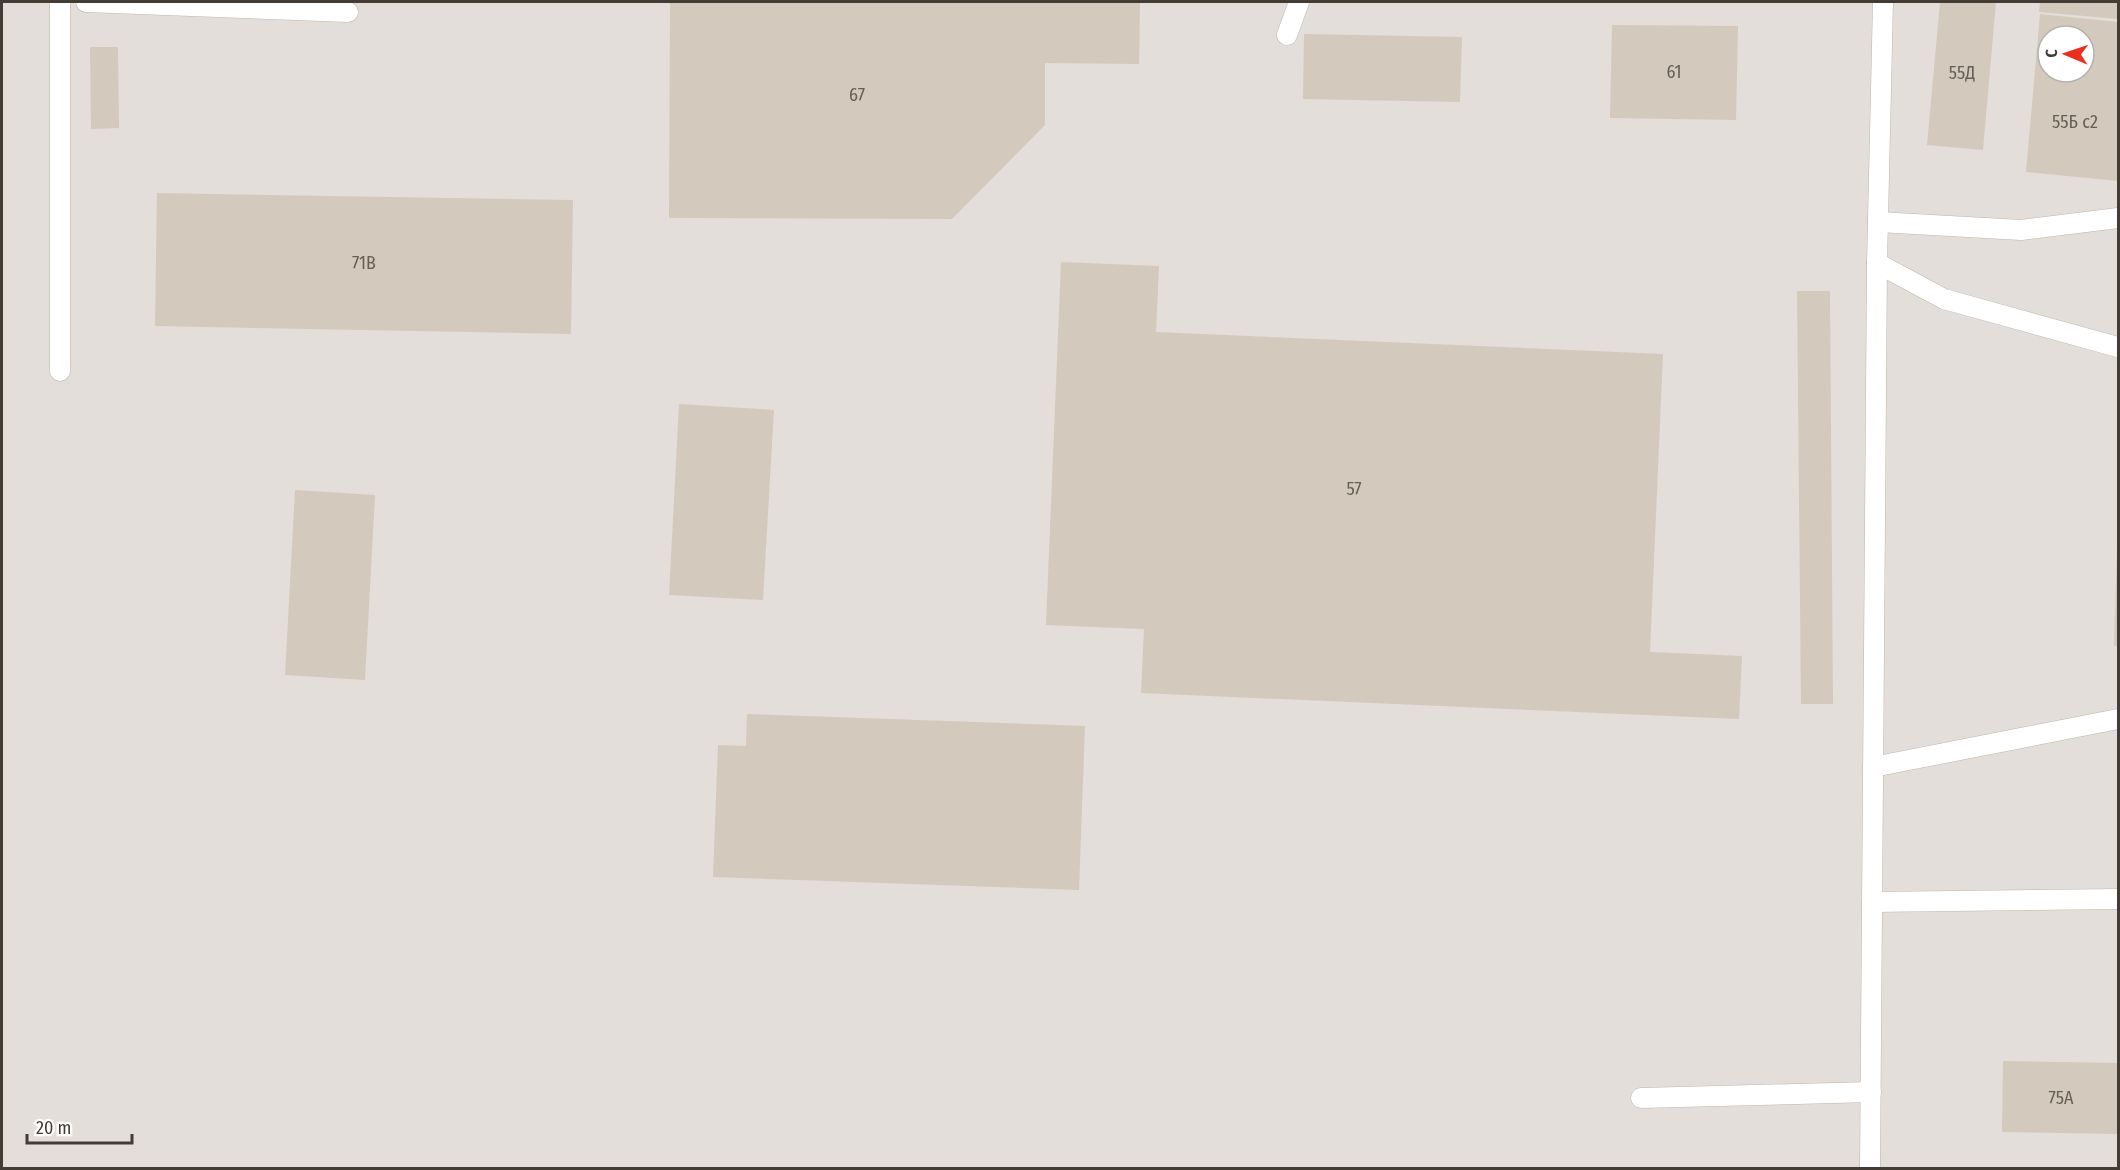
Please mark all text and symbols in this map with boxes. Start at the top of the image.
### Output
north arrow [2036,24,2096,84]
text: С [2042,48,2061,58]
house number: 61 [1666,61,1682,83]
house number: 55Д [1949,62,1975,84]
house number: 67 [849,84,865,106]
house number: 55Б с2 [2052,111,2098,133]
house number: 71В [352,252,376,274]
house number: 57 [1346,478,1362,500]
house number: 75А [2049,1087,2074,1109]
scale bar [27,1107,132,1145]
text: 20 m [36,1117,71,1139]

